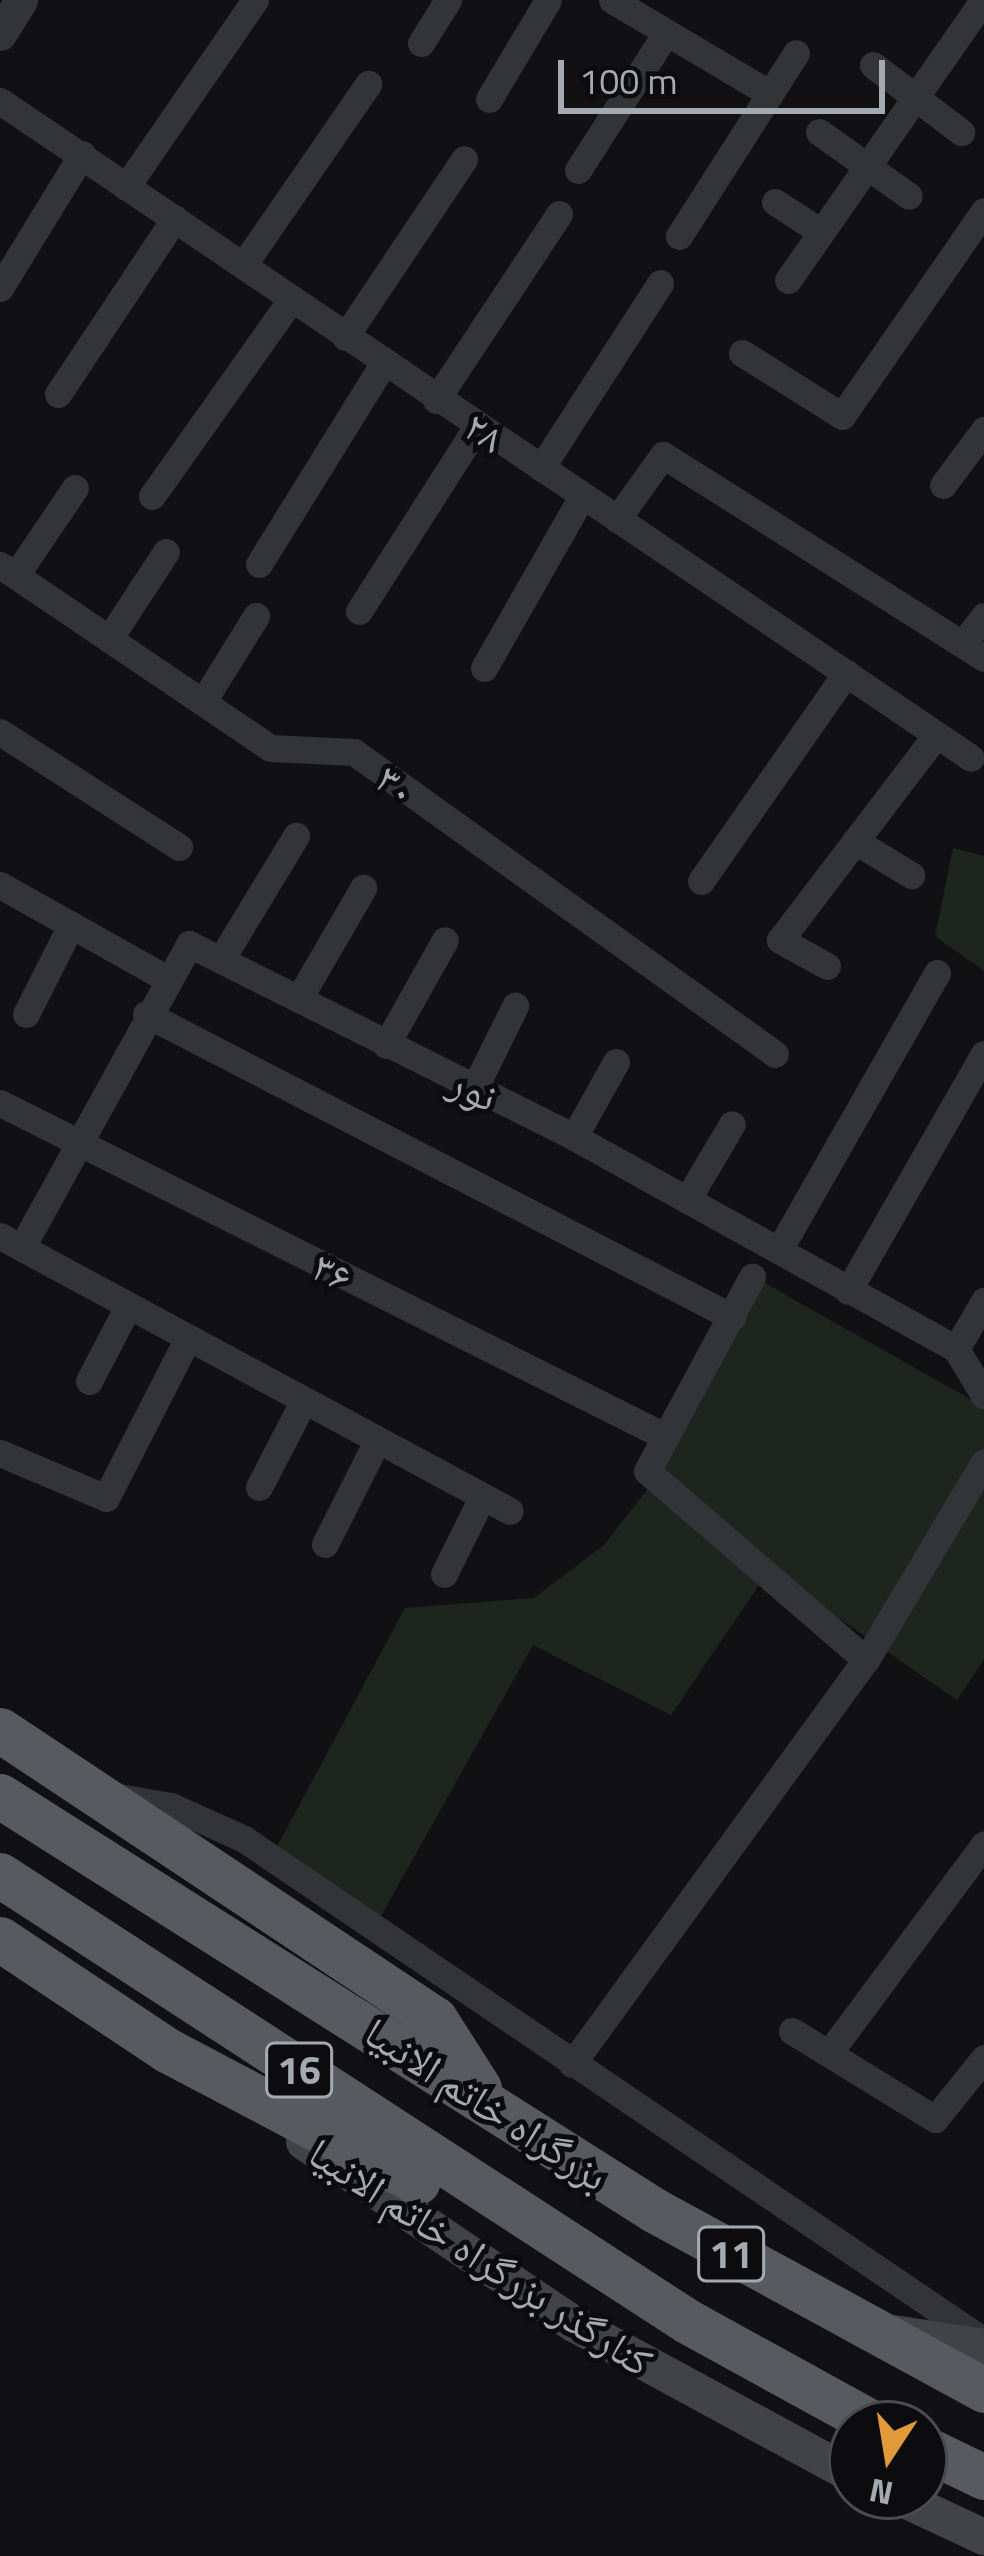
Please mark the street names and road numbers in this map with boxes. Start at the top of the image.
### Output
street label: ۲۸ [455,400,515,462]
street label: ۳۰ [367,753,427,815]
street label: نور [442,1055,506,1121]
street label: ۳۶ [305,1240,361,1302]
street label: بزرگراه خاتم الانبیا [356,2006,618,2200]
road number: 16 [263,2037,335,2103]
street label: کنارگذر بزرگراه خاتم الانبیا [300,2126,662,2386]
road number: 11 [695,2221,767,2287]

